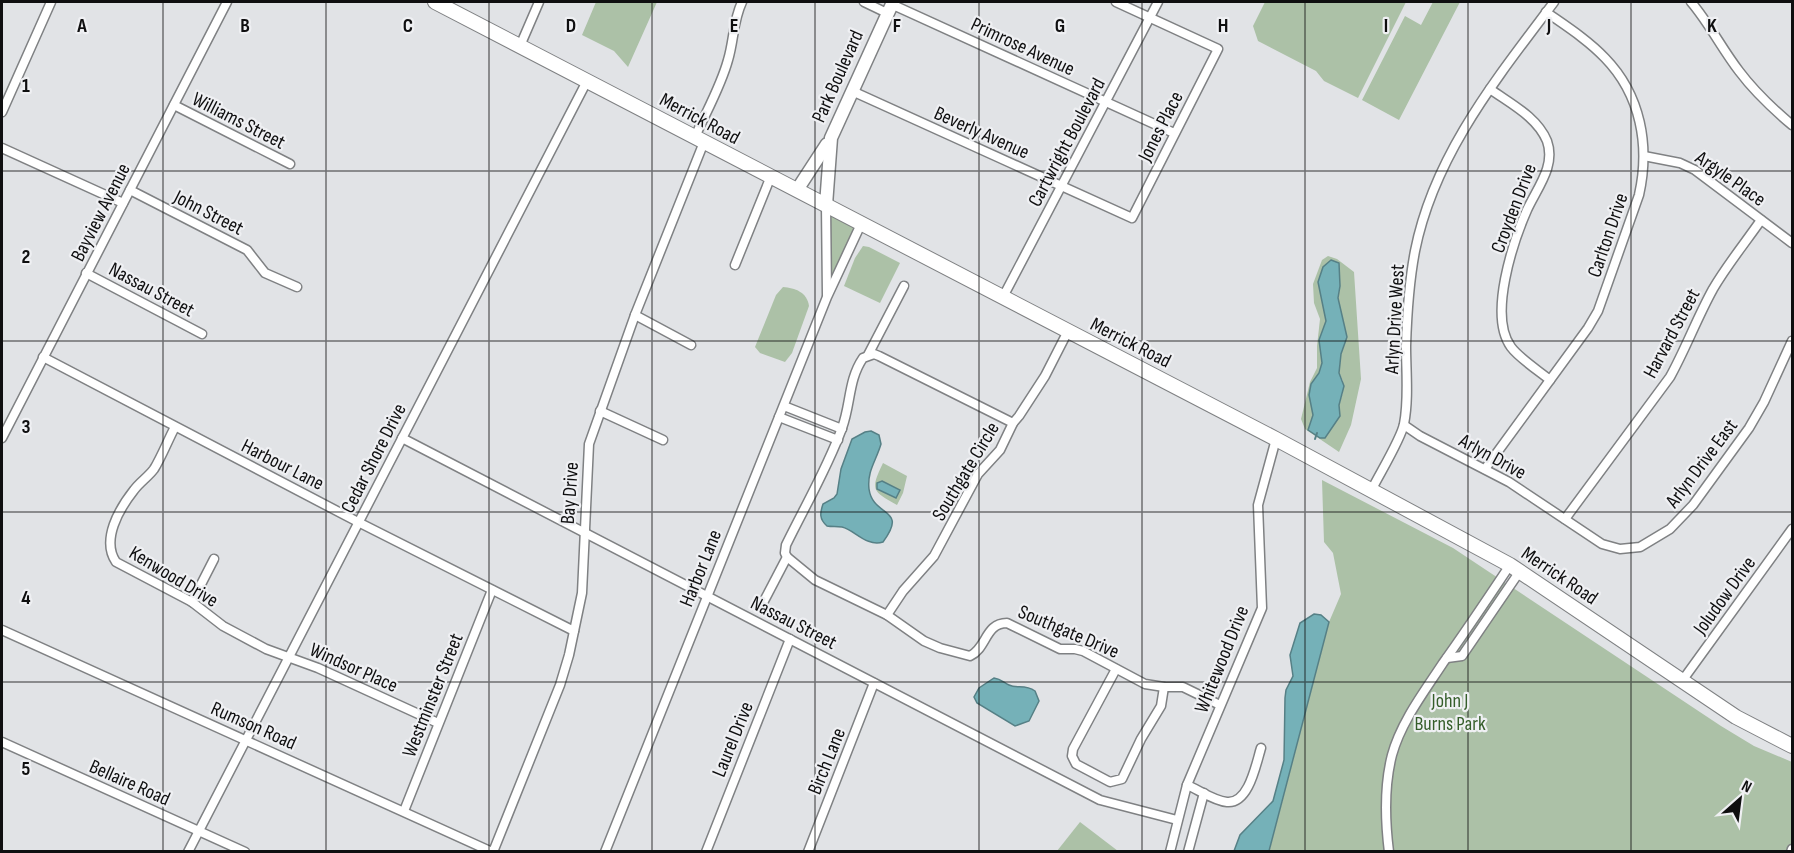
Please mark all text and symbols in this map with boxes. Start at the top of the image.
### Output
street label: Primrose Avenue [967,12,1078,81]
text: A [76,14,87,38]
text: B [240,14,250,38]
text: C [403,14,413,38]
text: D [566,14,576,38]
text: E [730,14,738,38]
text: F [893,14,901,38]
text: G [1055,14,1065,38]
text: H [1218,14,1228,38]
text: I [1384,14,1388,38]
text: J [1546,14,1551,38]
text: K [1707,14,1717,38]
street label: Park Boulevard [807,27,869,126]
text: 1 [22,74,30,98]
street label: Cartwright Boulevard [1023,74,1111,211]
street label: Williams Street [188,87,289,155]
street label: Merrick Road [655,88,744,150]
street label: Jones Place [1133,88,1189,166]
street label: Beverly Avenue [930,101,1033,165]
street label: Argyle Place [1690,145,1770,212]
street label: Bayview Avenue [66,159,136,266]
street label: Croyden Drive [1486,160,1542,256]
street label: John Street [169,185,247,241]
street label: Carlton Drive [1582,190,1634,281]
text: 2 [22,245,30,269]
street label: Nassau Street [105,257,198,322]
street label: Arlyn Drive West [1380,264,1410,376]
street label: Harvard Street [1638,285,1705,382]
street label: Merrick Road [1086,312,1175,373]
street label: Cedar Shore Drive [336,400,412,517]
street label: Arlyn Drive East [1660,414,1743,514]
text: 3 [22,415,31,439]
street label: Southgate Circle [927,418,1005,525]
street label: Arlyn Drive [1454,428,1530,485]
street label: Harbour Lane [237,434,328,496]
street label: Bay Drive [556,461,584,525]
street label: Harbor Lane [675,526,727,610]
street label: Kenwood Drive [125,541,222,613]
street label: Merrick Road [1517,541,1602,610]
street label: Joludow Drive [1688,552,1761,640]
text: 4 [21,586,31,610]
street label: Nassau Street [746,591,841,655]
street label: Southgate Drive [1014,600,1123,664]
street label: Whitewood Drive [1190,602,1254,716]
street label: Westminster Street [397,630,469,761]
street label: Windsor Place [306,638,401,698]
park label: John J Burns Park [1414,689,1486,736]
street label: Rumson Road [207,696,300,755]
street label: Laurel Drive [707,698,759,780]
street label: Birch Lane [803,725,851,798]
street label: Bellaire Road [86,755,174,811]
text: 5 [22,757,31,781]
north arrow [1710,769,1770,829]
text: N [1738,777,1755,797]

